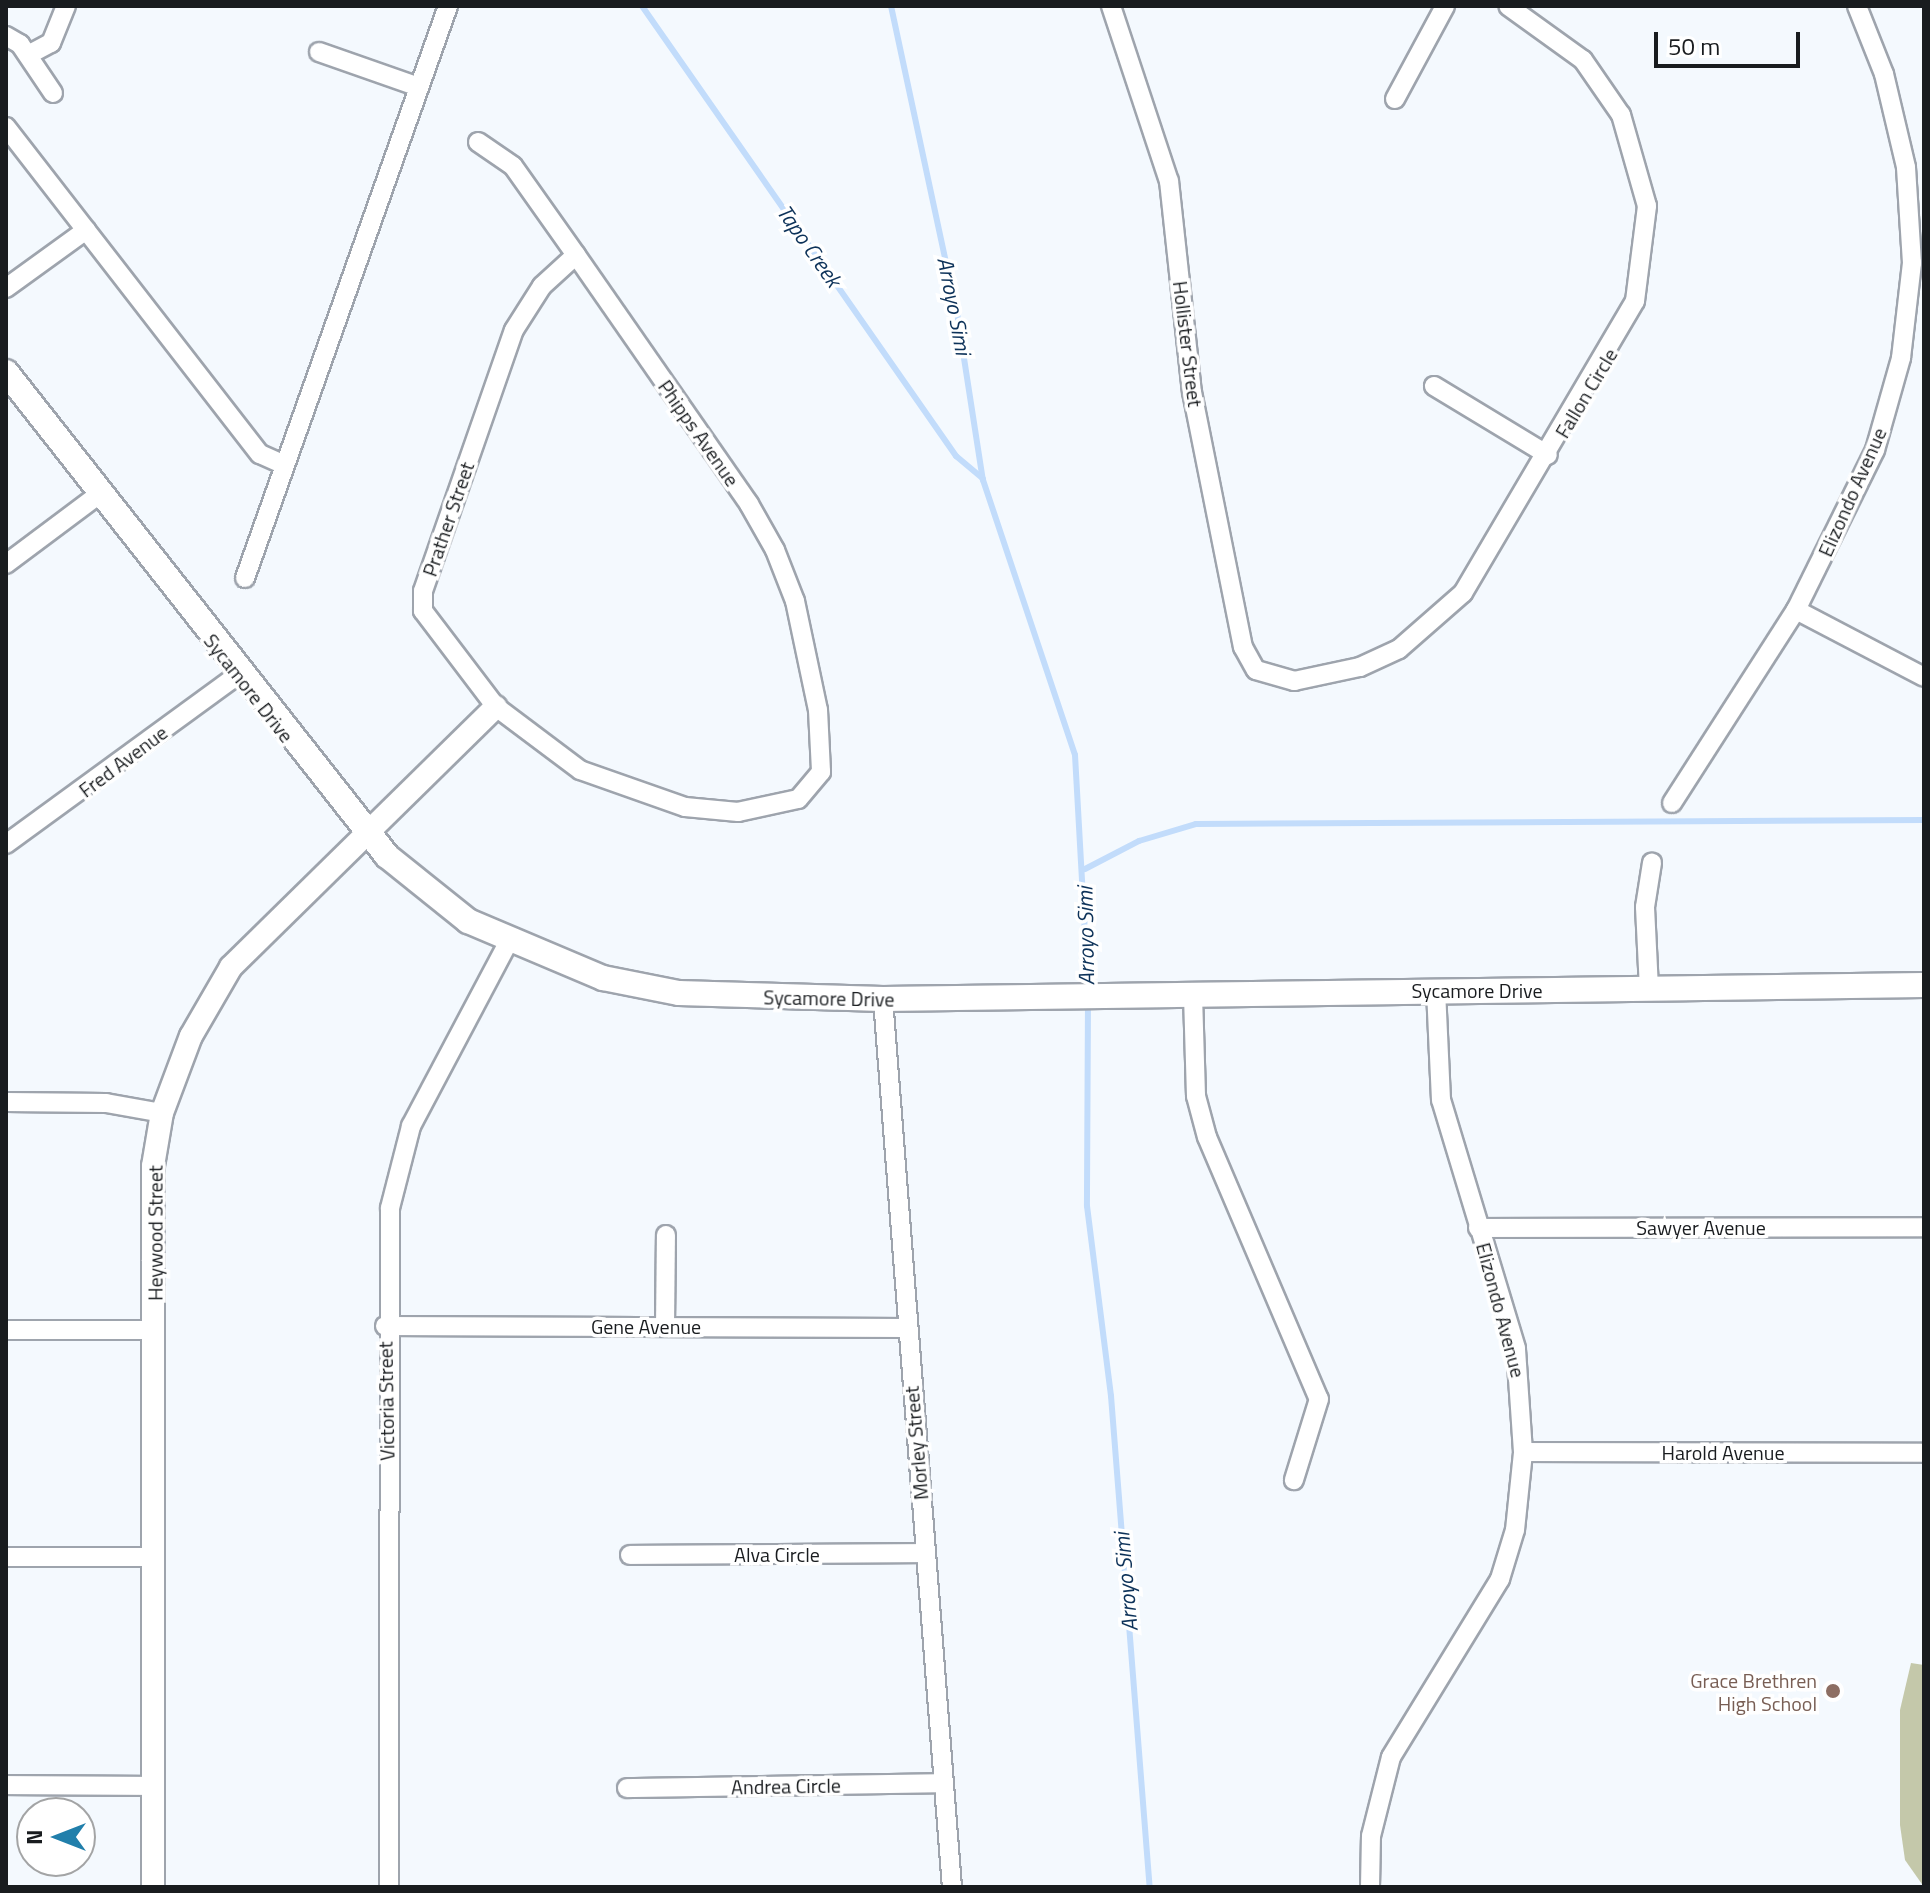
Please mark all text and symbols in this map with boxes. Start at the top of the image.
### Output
scale bar [1658,16,1804,66]
text: 50 m [1668,28,1720,64]
water label: Tapo Creek [771,200,847,292]
water label: Arroyo Simi [932,255,976,357]
street label: Hollister Street [1168,280,1208,408]
street label: Fallon Circle [1550,344,1622,442]
street label: Phipps Avenue [654,375,744,491]
street label: Elizondo Avenue [1813,424,1891,560]
street label: Prather Street [417,459,479,579]
street label: Sycamore Drive [199,629,299,747]
street label: Fred Avenue [74,720,172,802]
water label: Arroyo Simi [1072,886,1100,986]
street label: Sycamore Drive [1411,978,1543,1002]
street label: Sycamore Drive [763,985,895,1011]
street label: Heywood Street [143,1165,167,1301]
street label: Sawyer Avenue [1636,1215,1766,1239]
street label: Elizondo Avenue [1471,1240,1531,1380]
street label: Gene Avenue [591,1314,701,1338]
street label: Victoria Street [373,1341,399,1461]
street label: Morley Street [899,1385,933,1501]
street label: Harold Avenue [1662,1440,1784,1464]
water label: Arroyo Simi [1109,1532,1143,1632]
street label: Alva Circle [734,1542,820,1566]
place label: Grace Brethren High School [1690,1668,1817,1715]
marker: Grace Brethren High School [1824,1682,1842,1700]
street label: Andrea Circle [731,1773,841,1799]
north arrow [16,1797,96,1877]
text: N [17,1829,51,1845]

